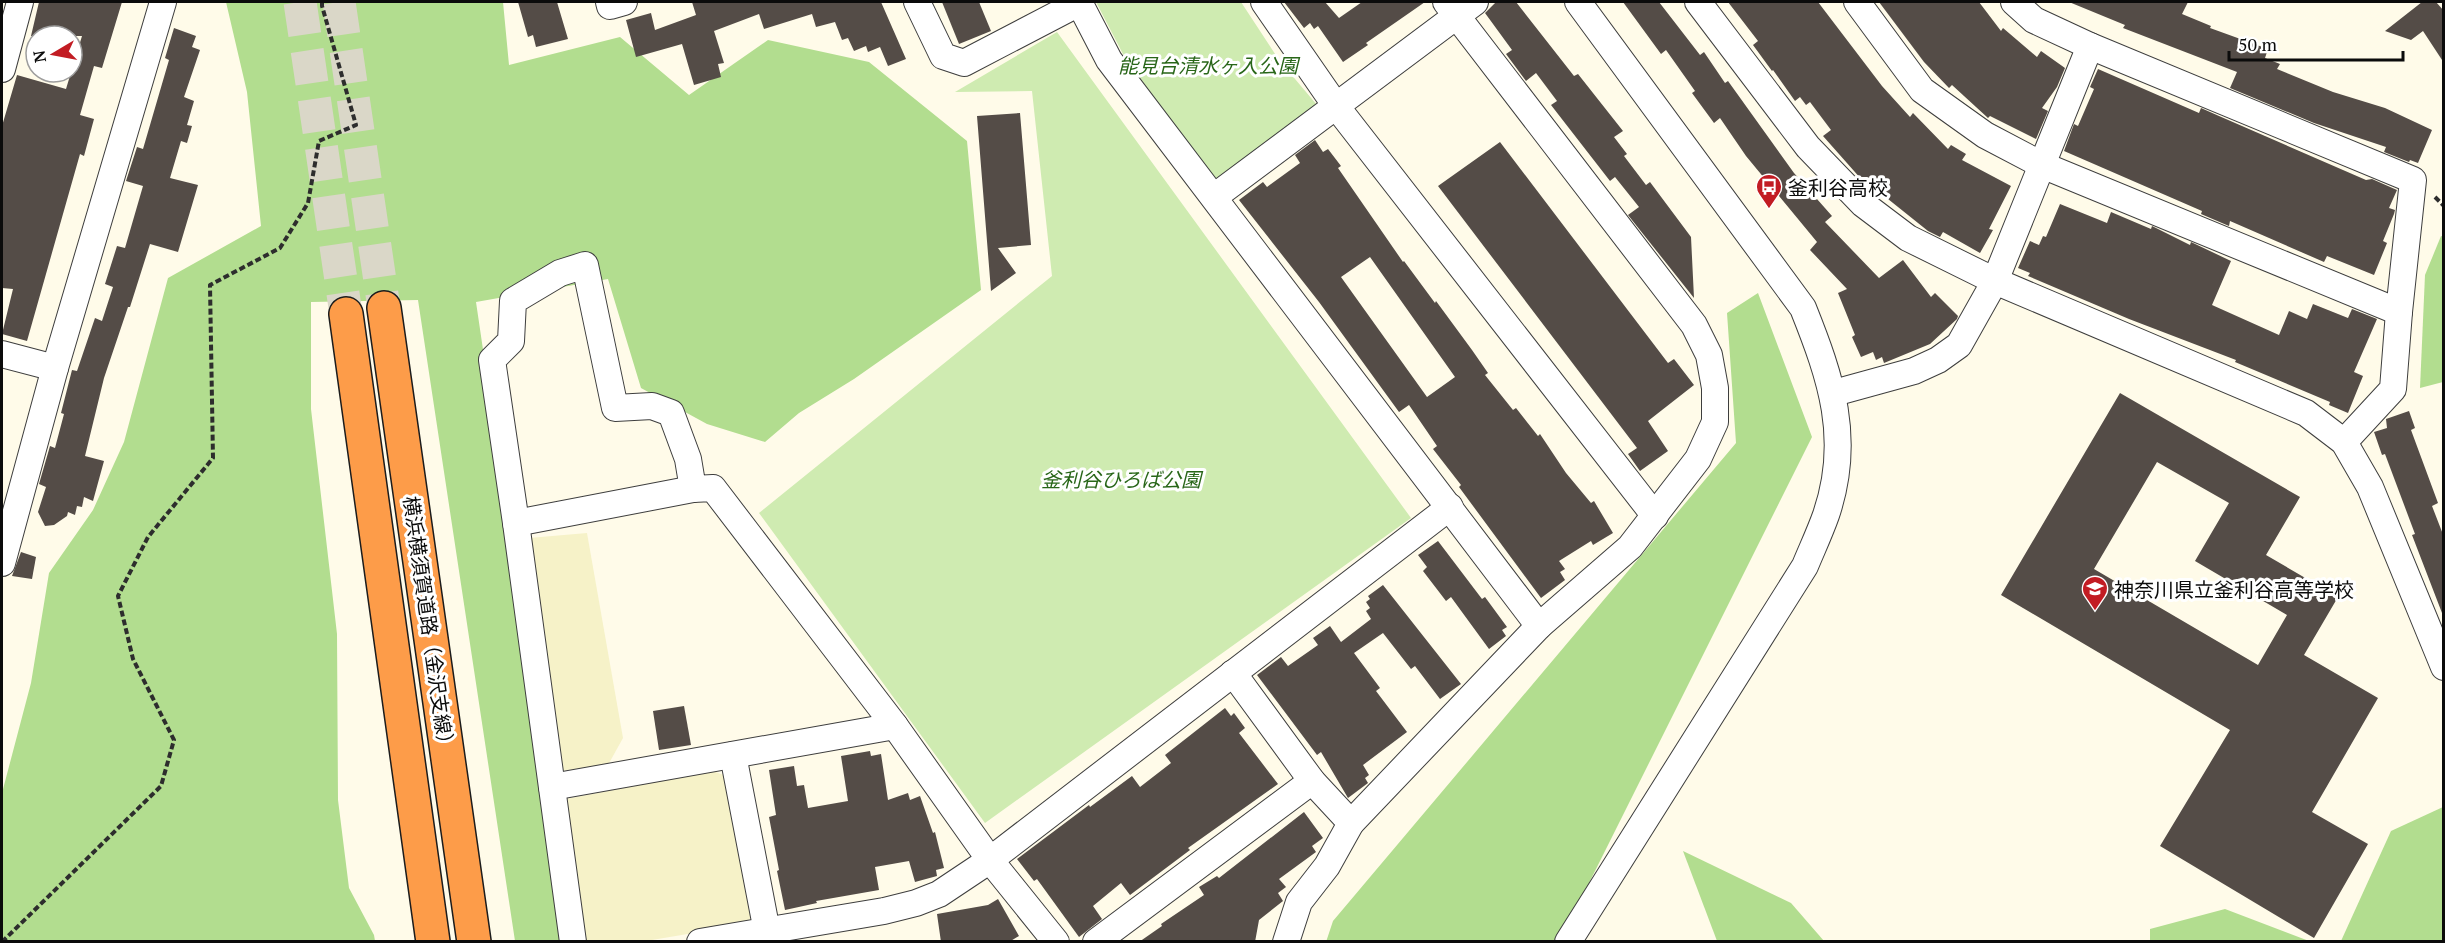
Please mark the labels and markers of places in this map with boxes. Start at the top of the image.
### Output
bus stop icon: 釜利谷高校 [1754,172,1784,210]
place label: 釜利谷高校 [1788,174,1888,201]
school or university icon: 神奈川県立釜利谷高等学校 [2080,574,2110,612]
place label: 神奈川県立釜利谷高等学校 [2114,576,2354,603]

